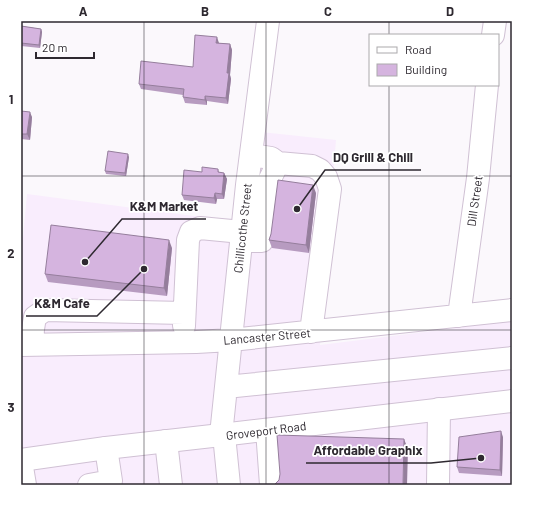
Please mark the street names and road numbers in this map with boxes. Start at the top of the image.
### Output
street label: Dill Street [464,175,484,227]
street label: Chillicothe Street [230,182,254,274]
street label: Lancaster Street [223,325,311,347]
street label: Groveport Road [225,418,307,442]

